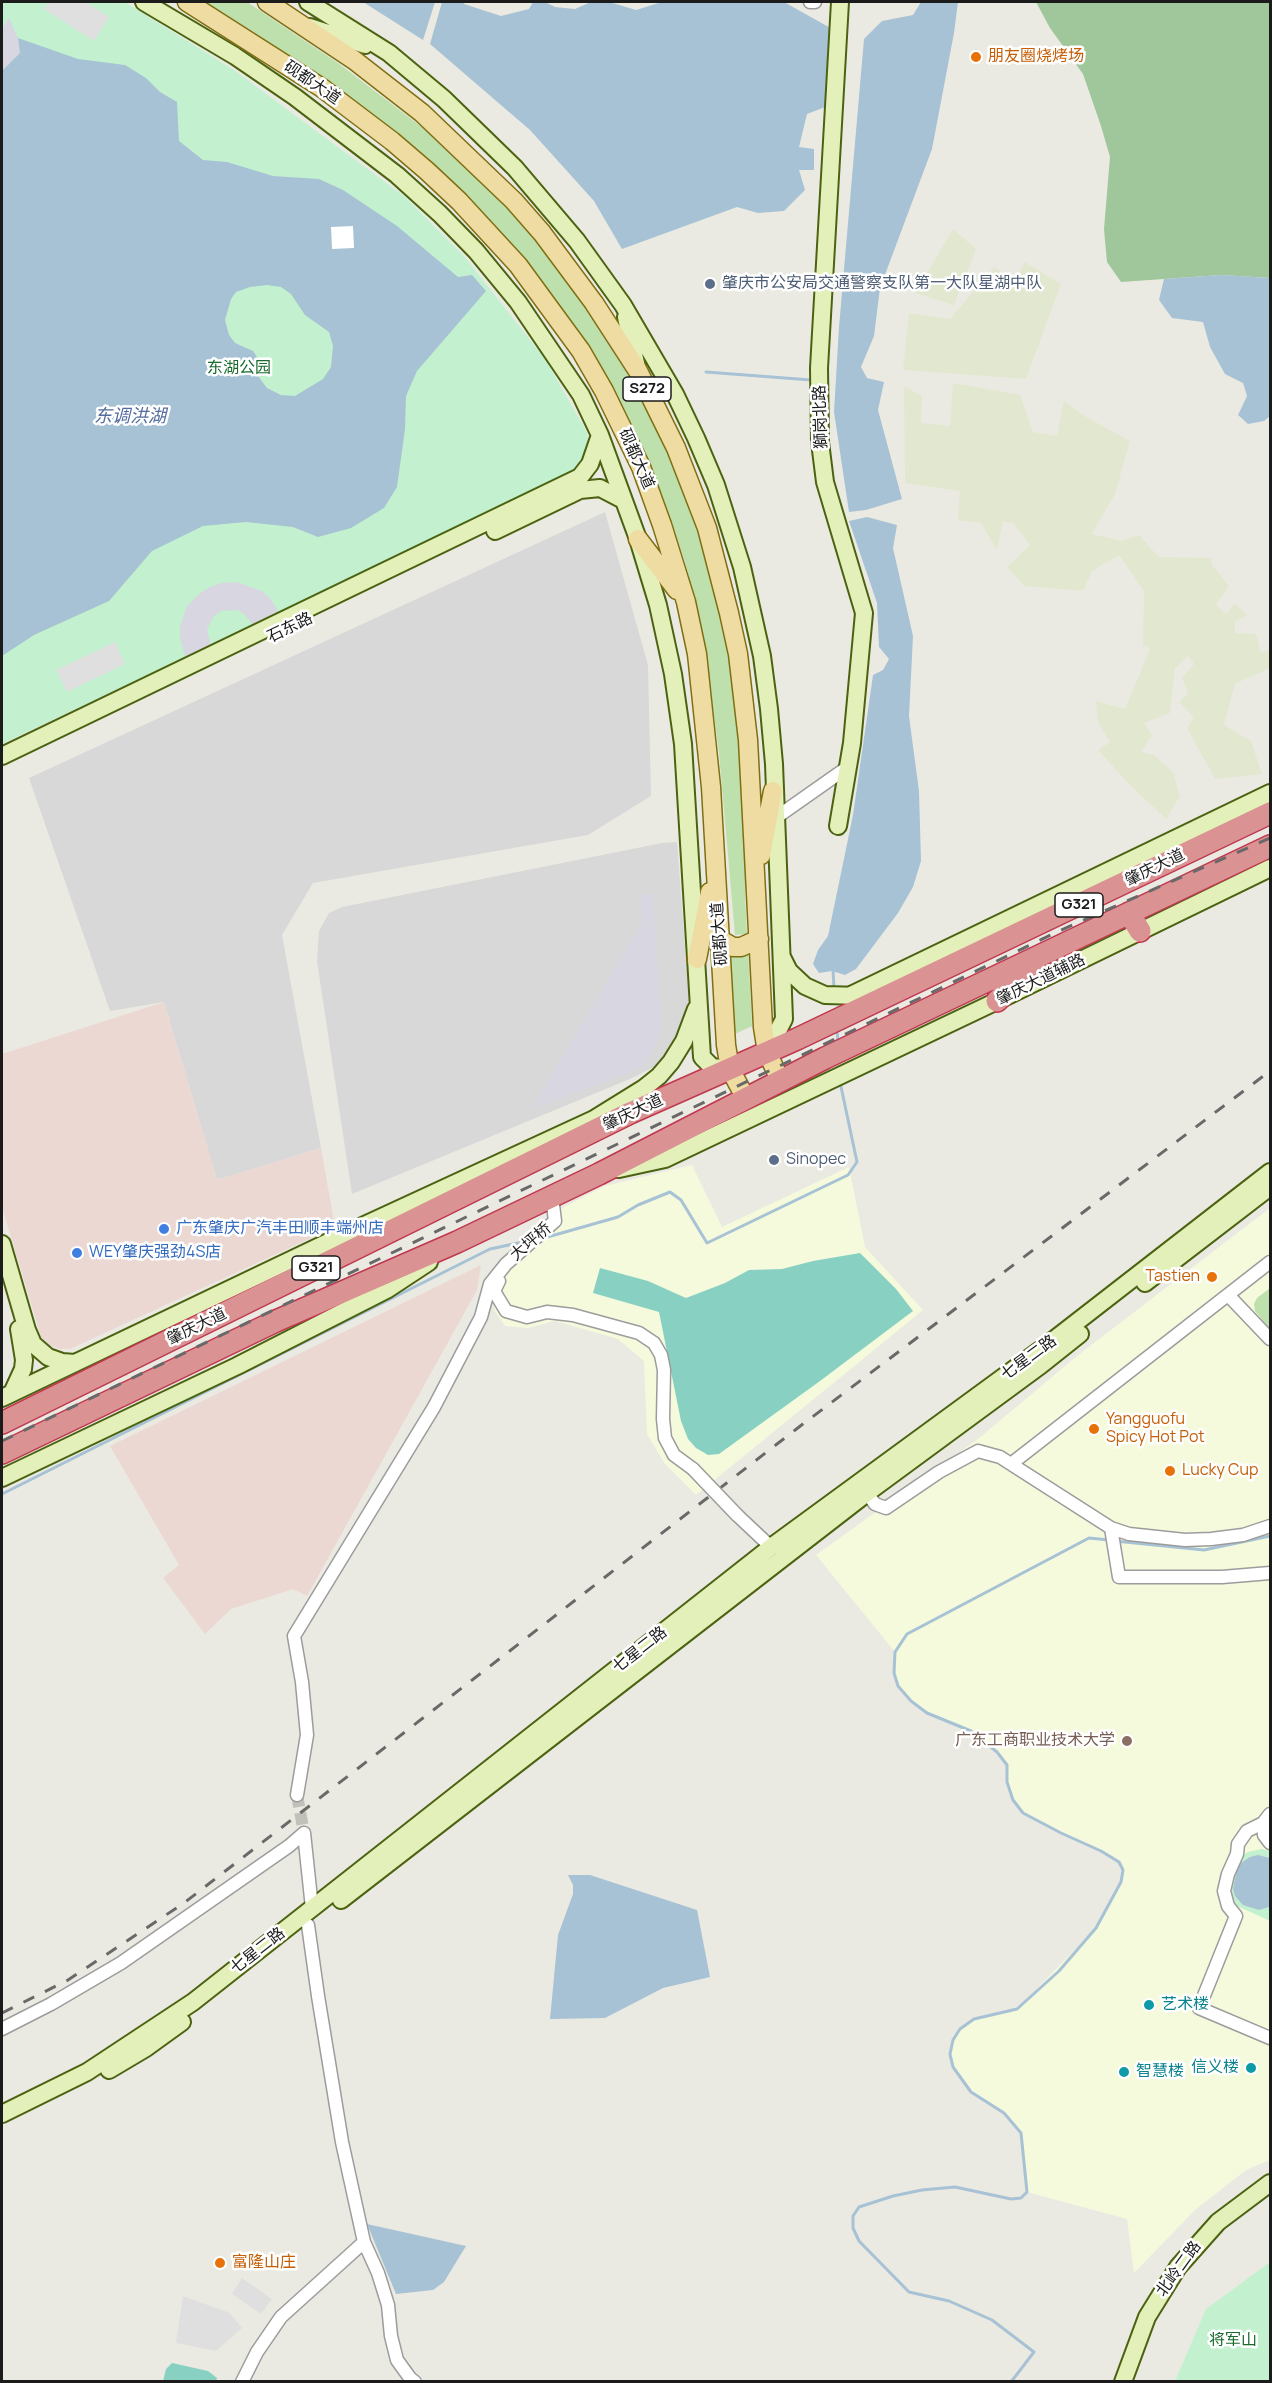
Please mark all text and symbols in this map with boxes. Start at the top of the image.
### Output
place label: 朋友圈烧烤场 [988,47,1084,67]
marker: 朋友圈烧烤场 [969,50,983,64]
street label: 砚都大道 [280,57,344,109]
place label: 肇庆市公安局交通警察支队第一大队星湖中队 [722,274,1042,294]
marker: 肇庆市公安局交通警察支队第一大队星湖中队 [703,277,717,291]
park label: 东湖公园 [207,359,271,379]
road number: S272 [623,377,671,401]
street label: 獅岗北路 [810,385,832,449]
water label: 东调洪湖 [94,406,166,428]
street label: 砚都大道 [614,426,658,492]
street label: 石东路 [264,609,316,647]
street label: 肇庆大道 [1122,845,1188,891]
road number: G321 [1055,893,1103,917]
street label: 砚都大道 [708,901,732,967]
street label: 肇庆大道辅路 [994,950,1088,1010]
street label: 肇庆大道 [600,1091,666,1135]
place label: Sinopec [786,1150,846,1170]
marker: Sinopec [767,1153,781,1167]
place label: 广东肇庆广汽丰田顺丰端州店 [176,1219,384,1239]
street label: 大坪桥 [507,1219,555,1265]
marker: 广东肇庆广汽丰田顺丰端州店 [157,1222,171,1236]
place label: WEY肇庆强劲4S店 [89,1243,221,1263]
marker: WEY肇庆强劲4S店 [70,1246,84,1260]
road number: G321 [292,1256,340,1280]
place label: Tastien [1146,1267,1200,1287]
marker: Tastien [1205,1270,1219,1284]
street label: 肇庆大道 [164,1304,230,1350]
street label: 七星二路 [997,1331,1061,1385]
place label: Yangguofu Spicy Hot Pot [1106,1410,1205,1448]
marker: Yangguofu Spicy Hot Pot [1087,1422,1101,1436]
place label: Lucky Cup [1182,1461,1259,1481]
marker: Lucky Cup [1163,1464,1177,1478]
street label: 七星二路 [609,1623,671,1677]
place label: 广东工商职业技术大学 [955,1731,1115,1751]
marker: 广东工商职业技术大学 [1120,1734,1134,1748]
street label: 七星二路 [227,1924,289,1978]
place label: 艺术楼 [1161,1995,1209,2015]
marker: 艺术楼 [1142,1998,1156,2012]
place label: 信义楼 [1191,2058,1239,2078]
marker: 信义楼 [1244,2061,1258,2075]
place label: 智慧楼 [1136,2062,1184,2082]
marker: 智慧楼 [1117,2065,1131,2079]
street label: 北岭二路 [1152,2237,1206,2301]
place label: 富隆山庄 [232,2253,296,2273]
marker: 富隆山庄 [213,2256,227,2270]
park label: 将军山 [1209,2331,1257,2351]

